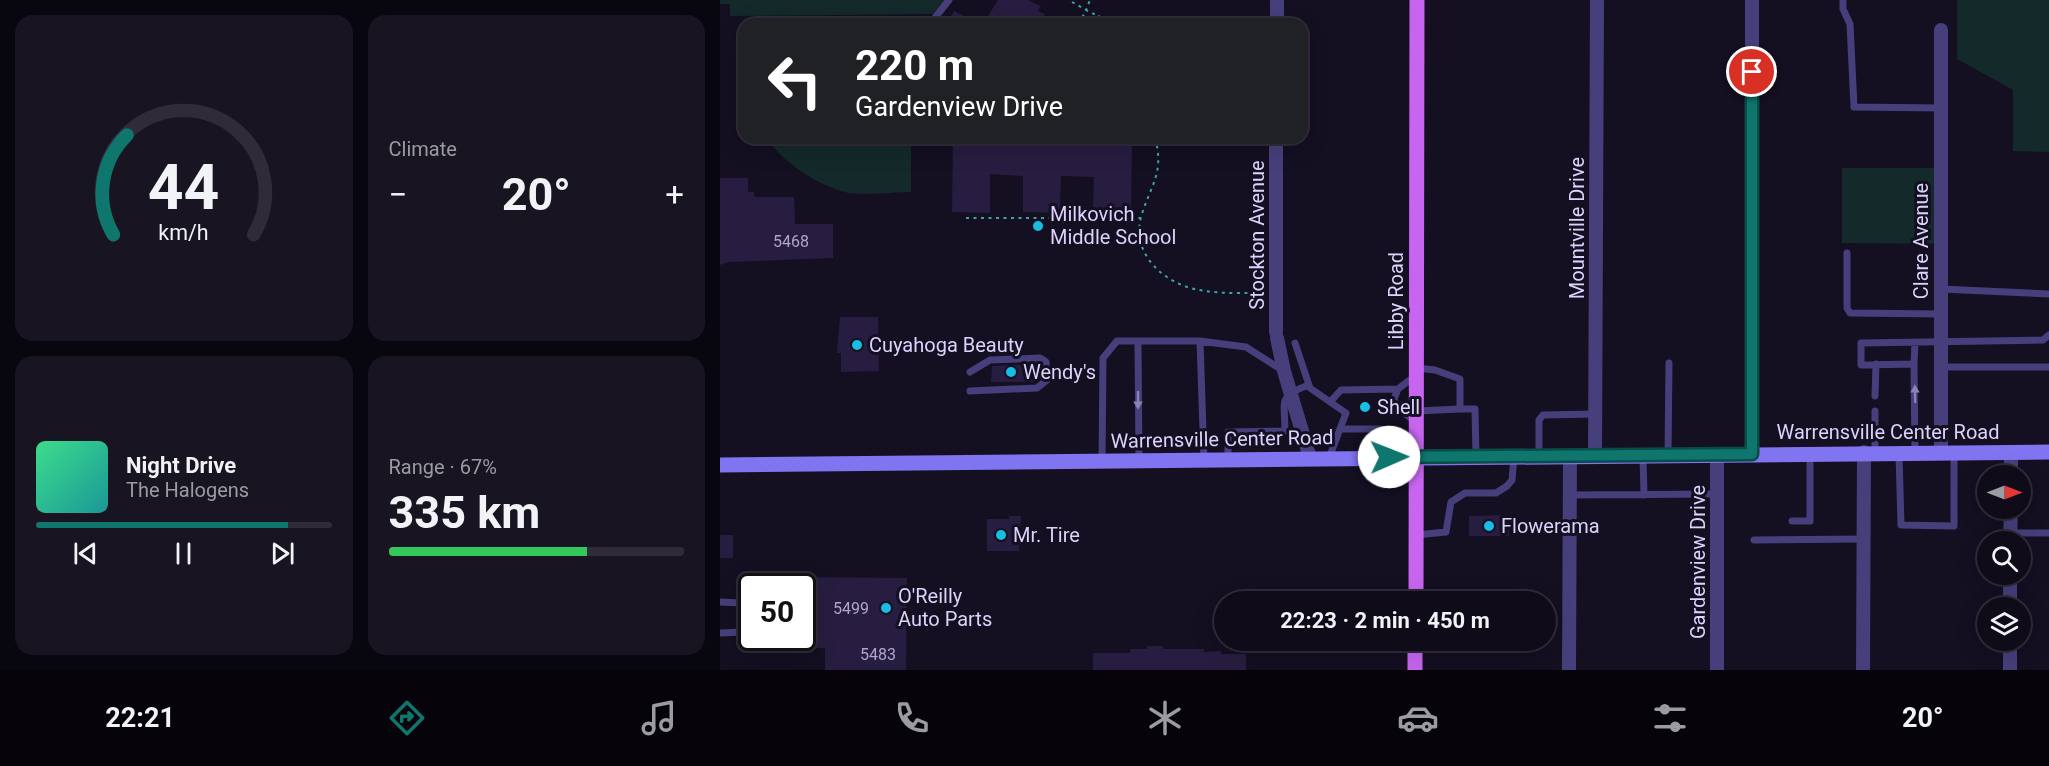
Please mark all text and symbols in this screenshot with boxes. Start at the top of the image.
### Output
text: 220 m [855,41,974,90]
icon: left [756,42,834,120]
pin [1726,46,1777,97]
icon: arrive [1735,55,1768,88]
text: Gardenview Drive [855,91,1063,123]
text: Climate [389,137,457,161]
text: 44 [148,151,220,224]
street label: Mountville Drive [1565,157,1589,299]
street label: Stockton Avenue [1245,160,1269,310]
text: 20° [502,168,571,221]
text: − [389,175,407,214]
text: + [665,175,684,214]
street label: Clare Avenue [1909,183,1933,299]
place label: Milkovich Middle School [1050,202,1176,249]
marker: Milkovich Middle School [1031,219,1045,233]
text: km/h [159,220,209,245]
house number: 5468 [773,232,809,251]
street label: Libby Road [1384,252,1408,350]
place label: Cuyahoga Beauty [869,333,1024,357]
marker: Cuyahoga Beauty [850,338,864,352]
place label: Wendy's [1023,360,1096,384]
marker: Wendy's [1004,365,1018,379]
one-way arrow [1910,384,1919,403]
one-way arrow [1133,390,1143,409]
place label: Shell [1377,395,1420,419]
marker: Shell [1358,400,1372,414]
street label: Warrensville Center Road [1777,420,1999,444]
street label: Warrensville Center Road [1110,425,1334,453]
position arrow [1357,425,1421,489]
text: Night Drive [126,453,236,478]
text: Range · 67% [389,455,497,479]
north arrow [1977,465,2031,519]
map controls [1977,465,2031,651]
text: The Halogens [126,478,249,502]
street label: Gardenview Drive [1686,485,1710,639]
text: 335 km [389,486,540,539]
place label: Flowerama [1501,514,1600,538]
marker: Flowerama [1482,519,1496,533]
place label: Mr. Tire [1013,523,1080,547]
marker: Mr. Tire [994,528,1008,542]
button: search [1977,531,2031,585]
icon: previous [69,537,102,570]
icon: pause [167,537,200,570]
icon: next [266,537,299,570]
speed limit sign: 50 [738,573,816,651]
place label: O'Reilly Auto Parts [898,584,992,631]
button: layers [1977,597,2031,651]
house number: 5499 [833,599,869,618]
marker: O'Reilly Auto Parts [879,601,893,615]
text: 22:23 · 2 min · 450 m [1280,608,1490,633]
house number: 5483 [860,645,896,664]
icon: directions [386,697,428,739]
icon: music [638,697,680,739]
icon: phone [891,697,933,739]
icon: climate [1144,697,1186,739]
icon: car [1397,697,1439,739]
icon: filters [1649,697,1691,739]
text: 22:21 [105,702,175,734]
text: 20° [1902,702,1944,734]

